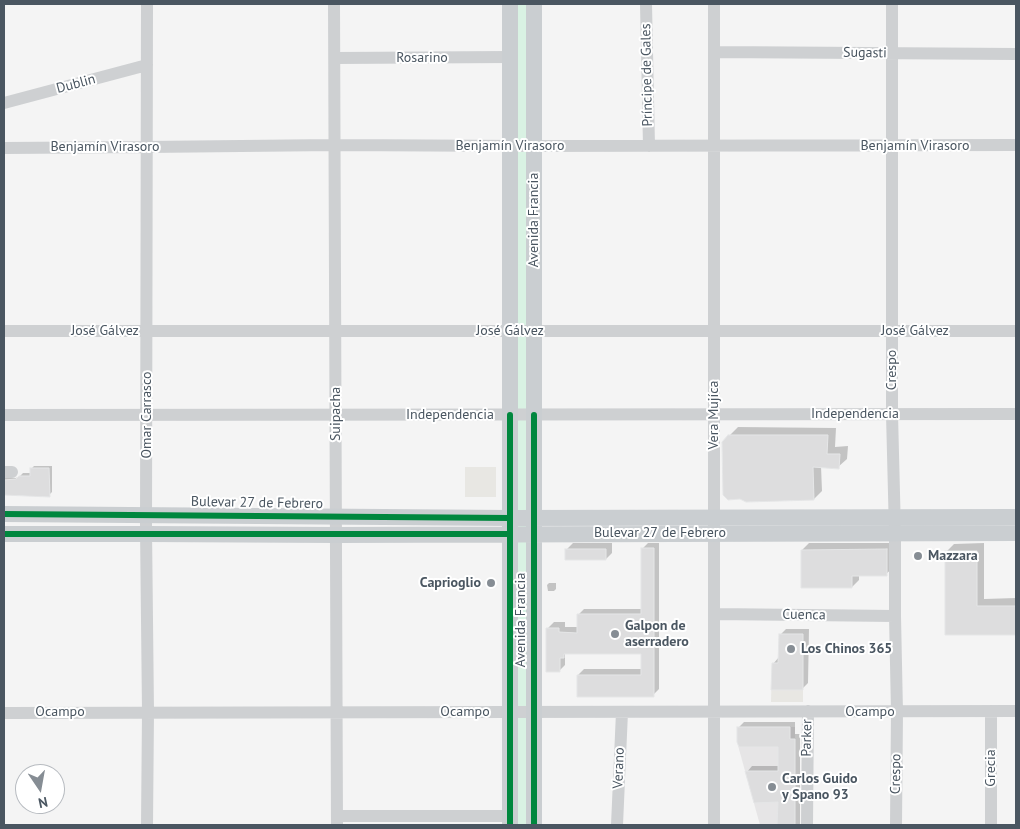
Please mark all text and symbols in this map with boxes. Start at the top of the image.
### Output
street label: Príncipe de Gales [638,23,656,127]
street label: Sugasti [843,44,887,62]
street label: Rosarino [396,50,448,66]
street label: Dublin [55,71,97,97]
street label: Benjamín Virasoro [455,138,565,154]
street label: Benjamín Virasoro [860,138,970,154]
street label: Benjamín Virasoro [50,139,160,155]
street label: Avenida Francia [526,173,542,267]
street label: José Gálvez [71,323,139,339]
street label: José Gálvez [476,323,544,339]
street label: José Gálvez [881,323,949,339]
street label: Crespo [884,350,900,390]
street label: Omar Carrasco [139,372,155,458]
street label: Vera Mujíca [706,380,722,450]
street label: Suipacha [328,387,344,441]
street label: Independencia [811,406,899,422]
street label: Independencia [406,407,494,423]
street label: Bulevar 27 de Febrero [191,493,323,513]
street label: Bulevar 27 de Febrero [594,525,726,541]
place label: Mazzara [928,548,978,564]
marker: Mazzara [912,550,924,562]
street label: Avenida Francia [513,573,529,667]
place label: Caprioglio [420,575,481,591]
marker: Caprioglio [485,577,497,589]
street label: Cuenca [782,606,826,624]
place label: Galpon de aserradero [625,618,689,650]
marker: Galpon de aserradero [609,628,621,640]
place label: Los Chinos 365 [801,641,892,657]
marker: Los Chinos 365 [785,643,797,655]
street label: Ocampo [35,704,85,720]
street label: Ocampo [440,704,490,720]
street label: Ocampo [845,704,895,720]
street label: Parker [798,719,816,757]
street label: Verano [610,747,628,789]
street label: Grecia [983,749,999,787]
street label: Crespo [887,754,905,794]
north arrow [15,764,65,814]
place label: Carlos Guido y Spano 93 [782,771,858,804]
marker: Carlos Guido y Spano 93 [766,781,778,793]
text: N [37,793,49,812]

